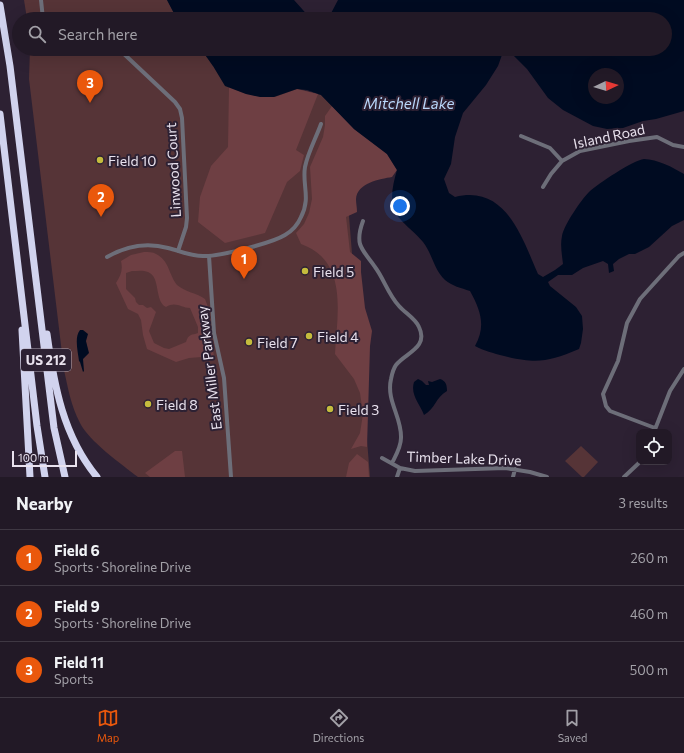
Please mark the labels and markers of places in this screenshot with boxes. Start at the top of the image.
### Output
pin: 3 [77,70,103,103]
place label: Field 10 [108,152,156,169]
marker: Field 10 [95,155,105,165]
pin: 2 [88,184,114,217]
pin: 1 [231,246,257,279]
place label: Field 5 [313,263,354,280]
marker: Field 5 [300,266,310,276]
place label: Field 4 [317,328,359,345]
marker: Field 4 [304,331,314,341]
place label: Field 7 [257,334,298,351]
marker: Field 7 [244,337,254,347]
place label: Field 8 [156,396,198,413]
marker: Field 8 [143,399,153,409]
place label: Field 3 [338,401,379,418]
marker: Field 3 [325,404,335,414]

